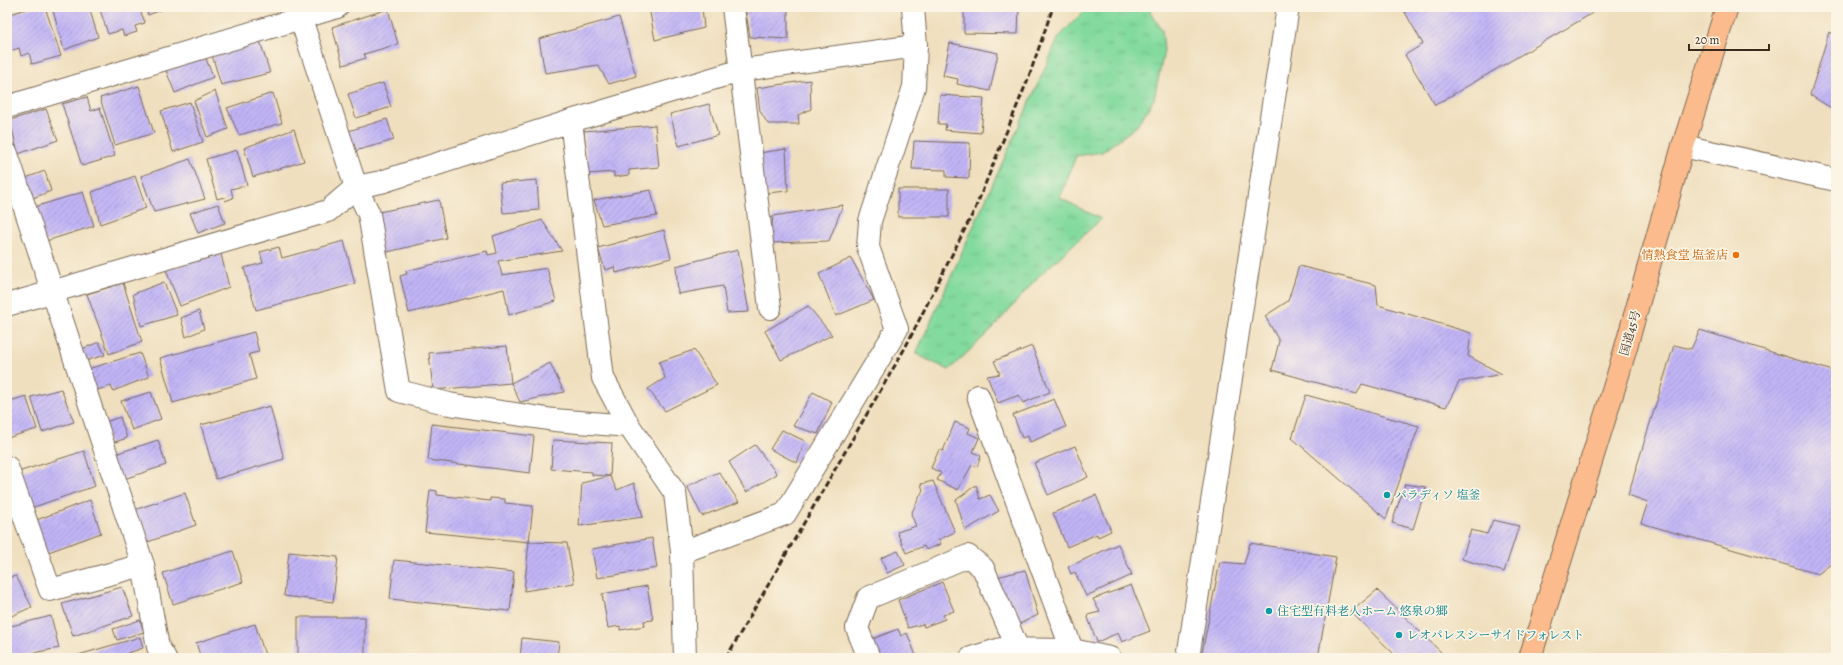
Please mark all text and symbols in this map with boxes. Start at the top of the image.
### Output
scale bar [1689,26,1769,52]
text: 20 m [1695,32,1719,48]
place label: 情熱食堂 塩釜店 [1642,247,1728,263]
marker: 情熱食堂 塩釜店 [1731,250,1741,260]
street label: 国道45号 [1616,308,1644,358]
place label: パラディソ 塩釜 [1395,487,1480,503]
marker: パラディソ 塩釜 [1382,490,1392,500]
place label: 住宅型有料老人ホーム 悠泉の郷 [1277,603,1448,619]
marker: 住宅型有料老人ホーム 悠泉の郷 [1264,606,1274,616]
place label: レオパレスシーサイドフォレスト [1407,627,1584,643]
marker: レオパレスシーサイドフォレスト [1394,630,1404,640]

